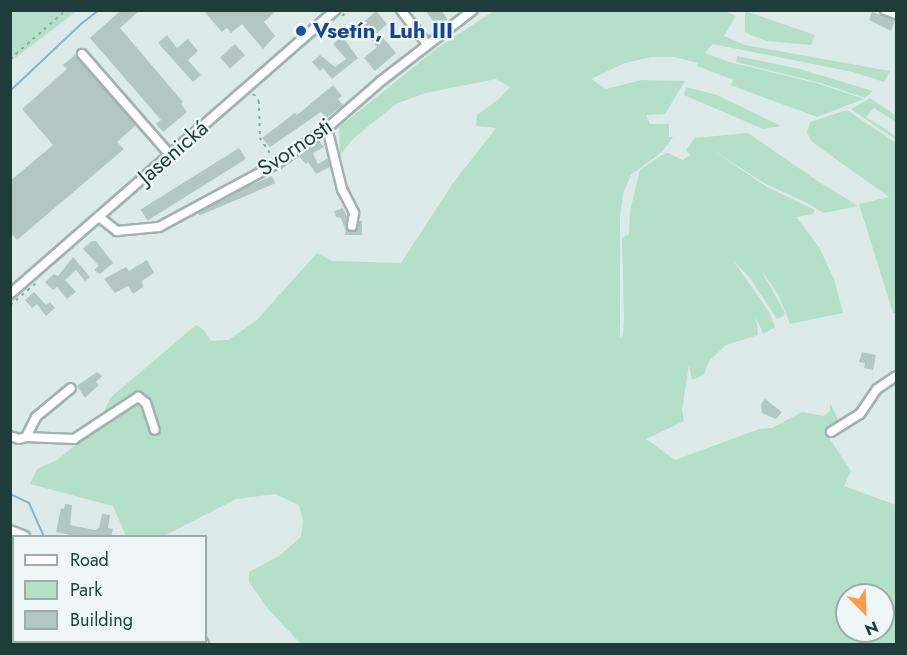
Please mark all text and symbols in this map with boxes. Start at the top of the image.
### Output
place label: Vsetín, Luh III [313,18,453,44]
marker: Vsetín, Luh III [294,24,308,38]
street label: Svornosti [253,112,337,182]
street label: Jasenická [133,114,213,190]
legend [12,535,207,643]
text: Road [70,547,109,573]
text: Park [70,577,102,603]
north arrow [835,583,895,643]
text: Building [70,607,133,633]
text: N [861,615,882,641]

